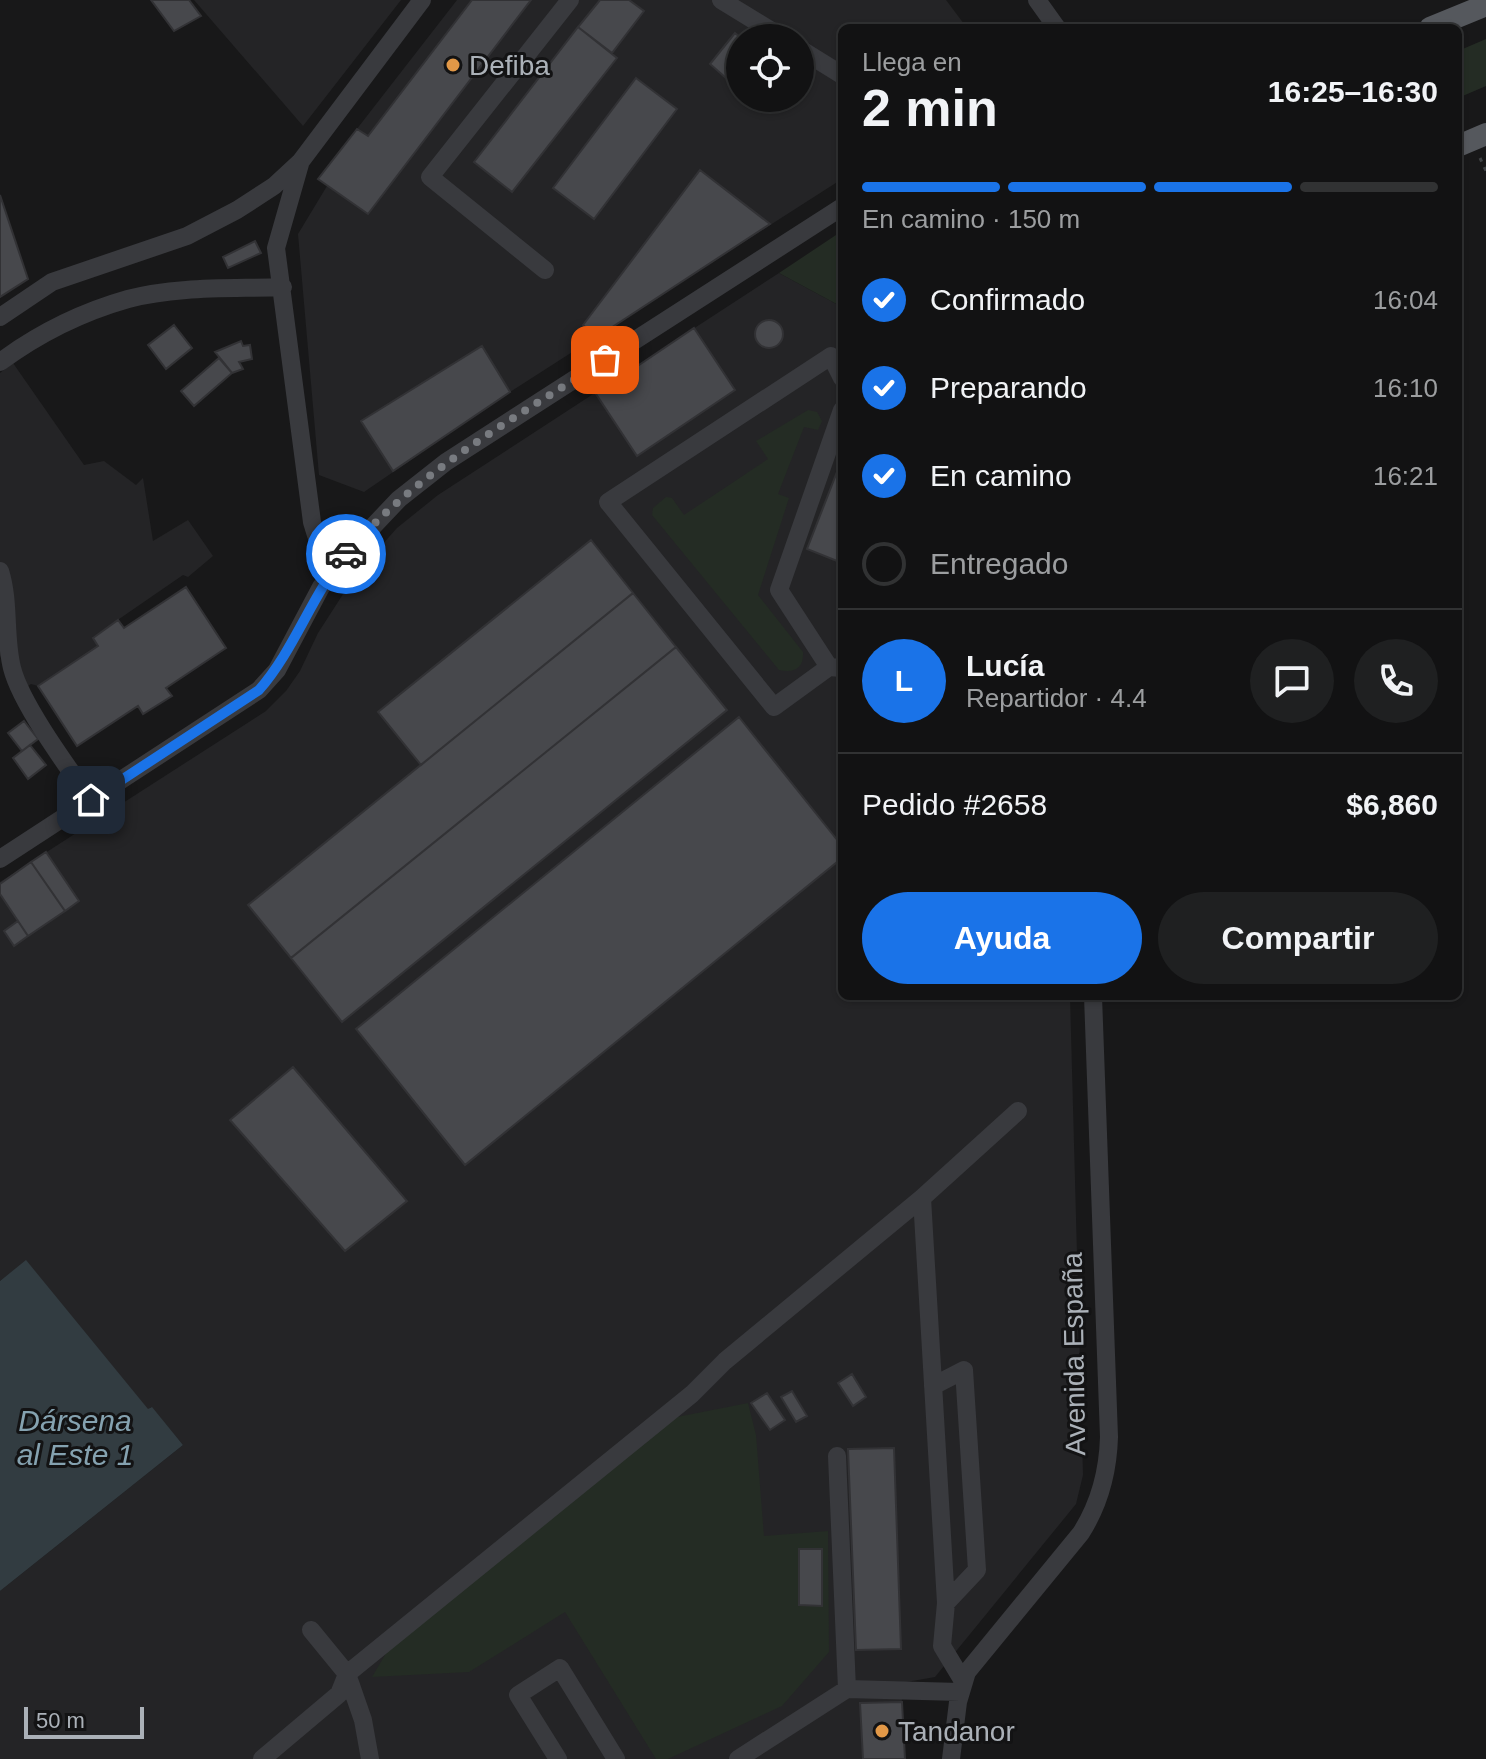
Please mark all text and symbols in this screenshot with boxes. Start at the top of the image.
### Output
map controls [726,24,814,112]
button: locate [726,24,814,112]
text: Llega en [862,47,962,77]
place label: Defiba [469,50,550,81]
marker: Defiba [444,56,462,74]
text: 16:25–16:30 [1268,75,1438,108]
text: 2 min [862,79,998,137]
text: En camino · 150 m [862,204,1080,234]
icon: check [862,278,906,322]
text: Confirmado [930,283,1085,316]
text: 16:04 [1373,285,1438,315]
pin [571,326,639,394]
icon: bag [583,338,627,382]
icon: check [862,366,906,410]
text: Preparando [930,371,1087,404]
text: 16:10 [1373,373,1438,403]
icon: check [862,454,906,498]
text: En camino [930,459,1072,492]
text: 16:21 [1373,461,1438,491]
courier [306,514,386,594]
icon: car [324,532,368,576]
text: Entregado [930,547,1068,580]
button: chat [1250,639,1334,723]
button: phone [1354,639,1438,723]
text: Lucía [966,649,1044,682]
text: L [895,664,913,697]
text: Repartidor · 4.4 [966,683,1147,713]
pin [57,766,125,834]
icon: home [69,778,113,822]
text: Pedido #2658 [862,788,1047,821]
text: $6,860 [1346,788,1438,821]
button: Ayuda [862,892,1142,984]
button: Compartir [1158,892,1438,984]
street label: Avenida España [1057,1252,1091,1456]
water label: Dársena al Este 1 [17,1404,133,1471]
scale bar [24,1703,144,1739]
text: 50 m [36,1708,85,1733]
place label: Tandanor [898,1716,1015,1747]
marker: Tandanor [873,1722,891,1740]

